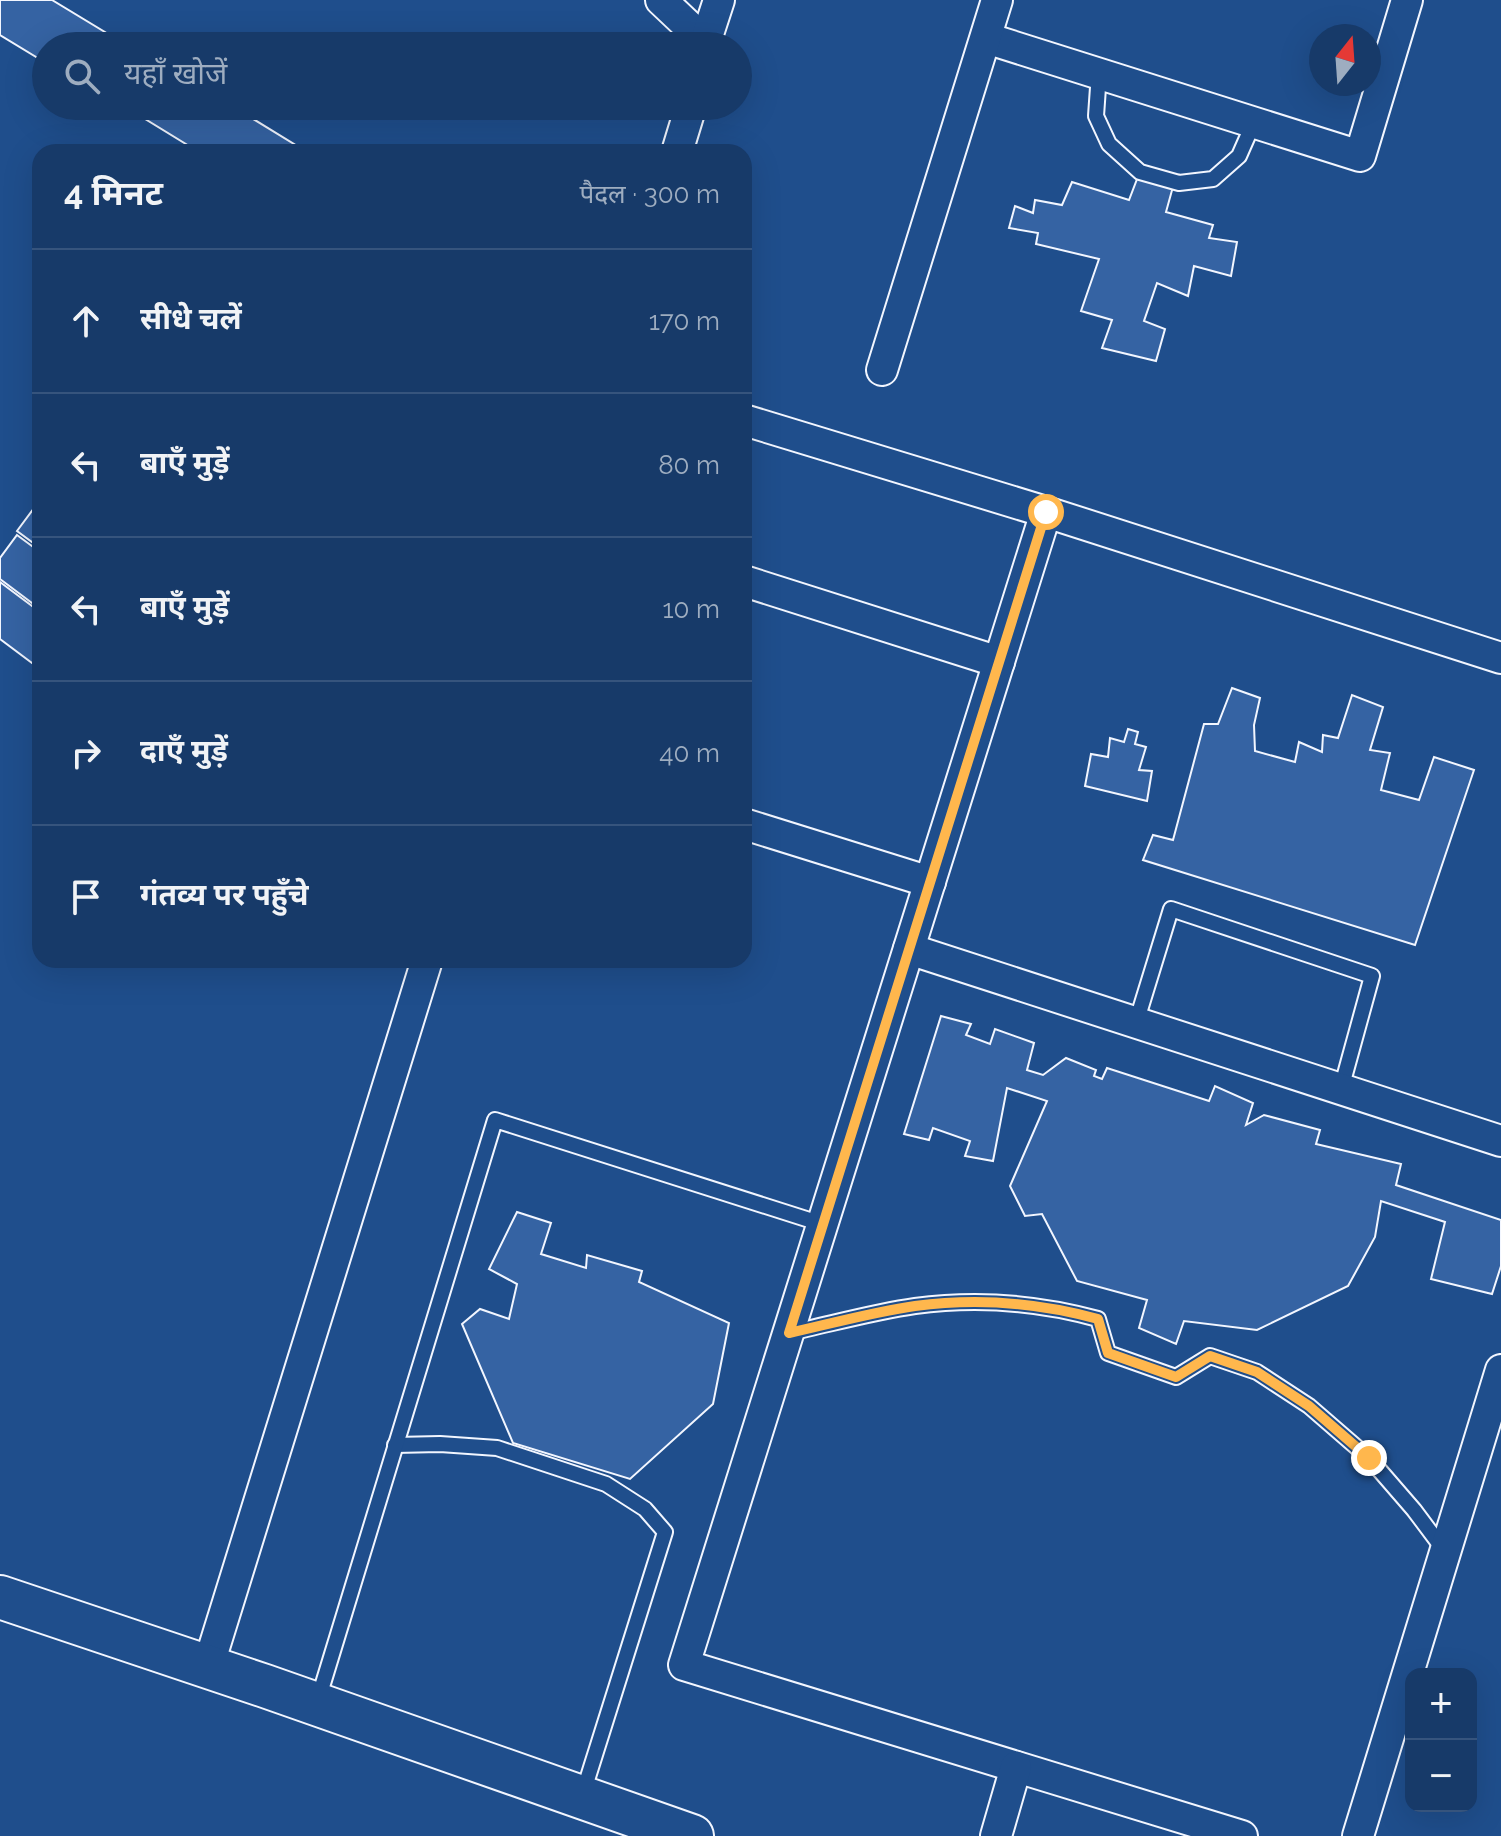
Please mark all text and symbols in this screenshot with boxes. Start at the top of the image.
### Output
north arrow [1309,24,1381,96]
search box [32,32,752,120]
icon: search [60,54,104,98]
text: यहाँ खोजें [124,56,227,91]
text: 4 मिनट [64,173,163,213]
text: पैदल · 300 m [579,179,720,209]
icon: ahead [64,299,108,343]
text: सीधे चलें [140,301,242,336]
text: 170 m [649,306,720,336]
icon: left [64,443,108,487]
text: बाएँ मुड़ें [140,445,229,480]
text: 80 m [658,450,720,480]
route start [1028,494,1064,530]
icon: left [64,587,108,631]
text: बाएँ मुड़ें [140,589,229,624]
text: 10 m [662,594,720,624]
icon: right [64,731,108,775]
text: दाएँ मुड़ें [140,733,228,768]
text: 40 m [659,738,720,768]
icon: arrive [64,875,108,919]
text: गंतव्य पर पहुँचे [140,877,309,912]
route end [1351,1440,1387,1476]
map controls [1405,1668,1477,1812]
button: + [1405,1668,1477,1740]
button: − [1405,1740,1477,1812]

